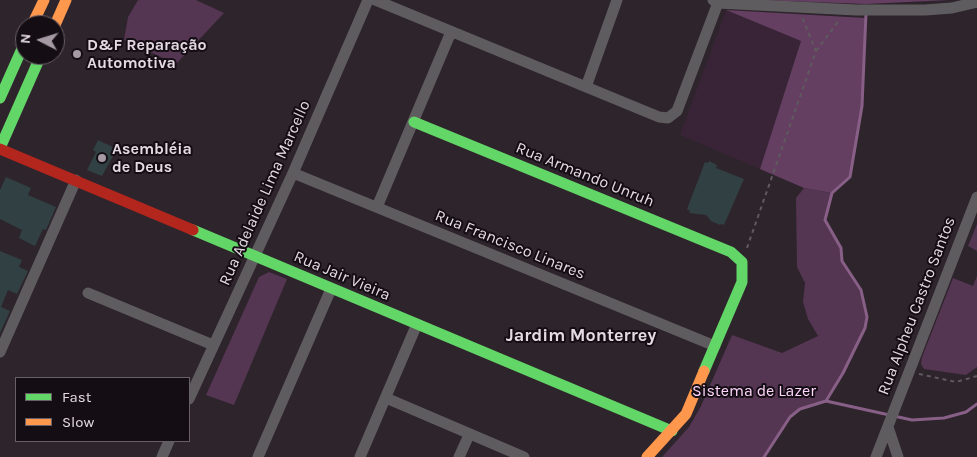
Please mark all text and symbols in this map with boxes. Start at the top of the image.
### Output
north arrow [15,15,65,65]
text: N [17,33,34,44]
place label: D&F Reparação Automotiva [87,35,207,73]
marker: D&F Reparação Automotiva [71,48,83,60]
street label: Rua Adelaide Lima Marcello [215,97,315,289]
street label: Rua Armando Unruh [513,138,657,212]
place label: Asembléia de Deus [112,139,192,177]
marker: Asembléia de Deus [96,152,108,164]
street label: Rua Francisco Linares [432,206,588,284]
street label: Rua Alpheu Castro Santos [874,214,960,398]
street label: Rua Jair Vieira [291,247,393,305]
district label: Jardim Monterrey [506,325,656,347]
legend [15,377,190,442]
park label: Sistema de Lazer [692,381,816,401]
text: Fast [62,388,91,406]
text: Slow [62,413,94,431]

